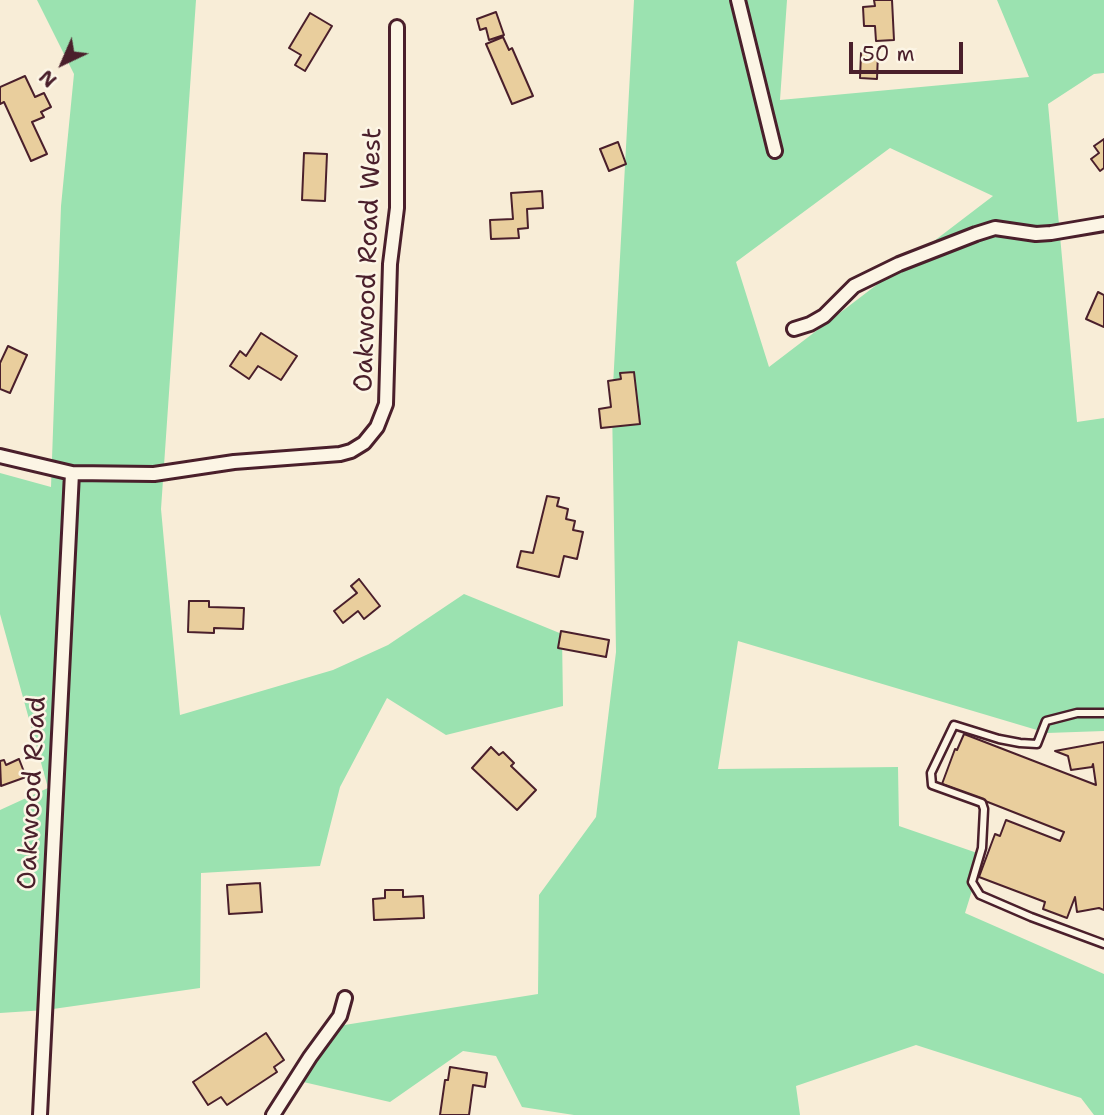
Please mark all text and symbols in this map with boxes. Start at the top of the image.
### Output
north arrow [28,28,98,98]
scale bar [852,28,966,72]
text: 50 m [862,40,915,68]
text: N [34,64,62,93]
street label: Oakwood Road West [349,127,389,393]
street label: Oakwood Road [12,695,54,891]

